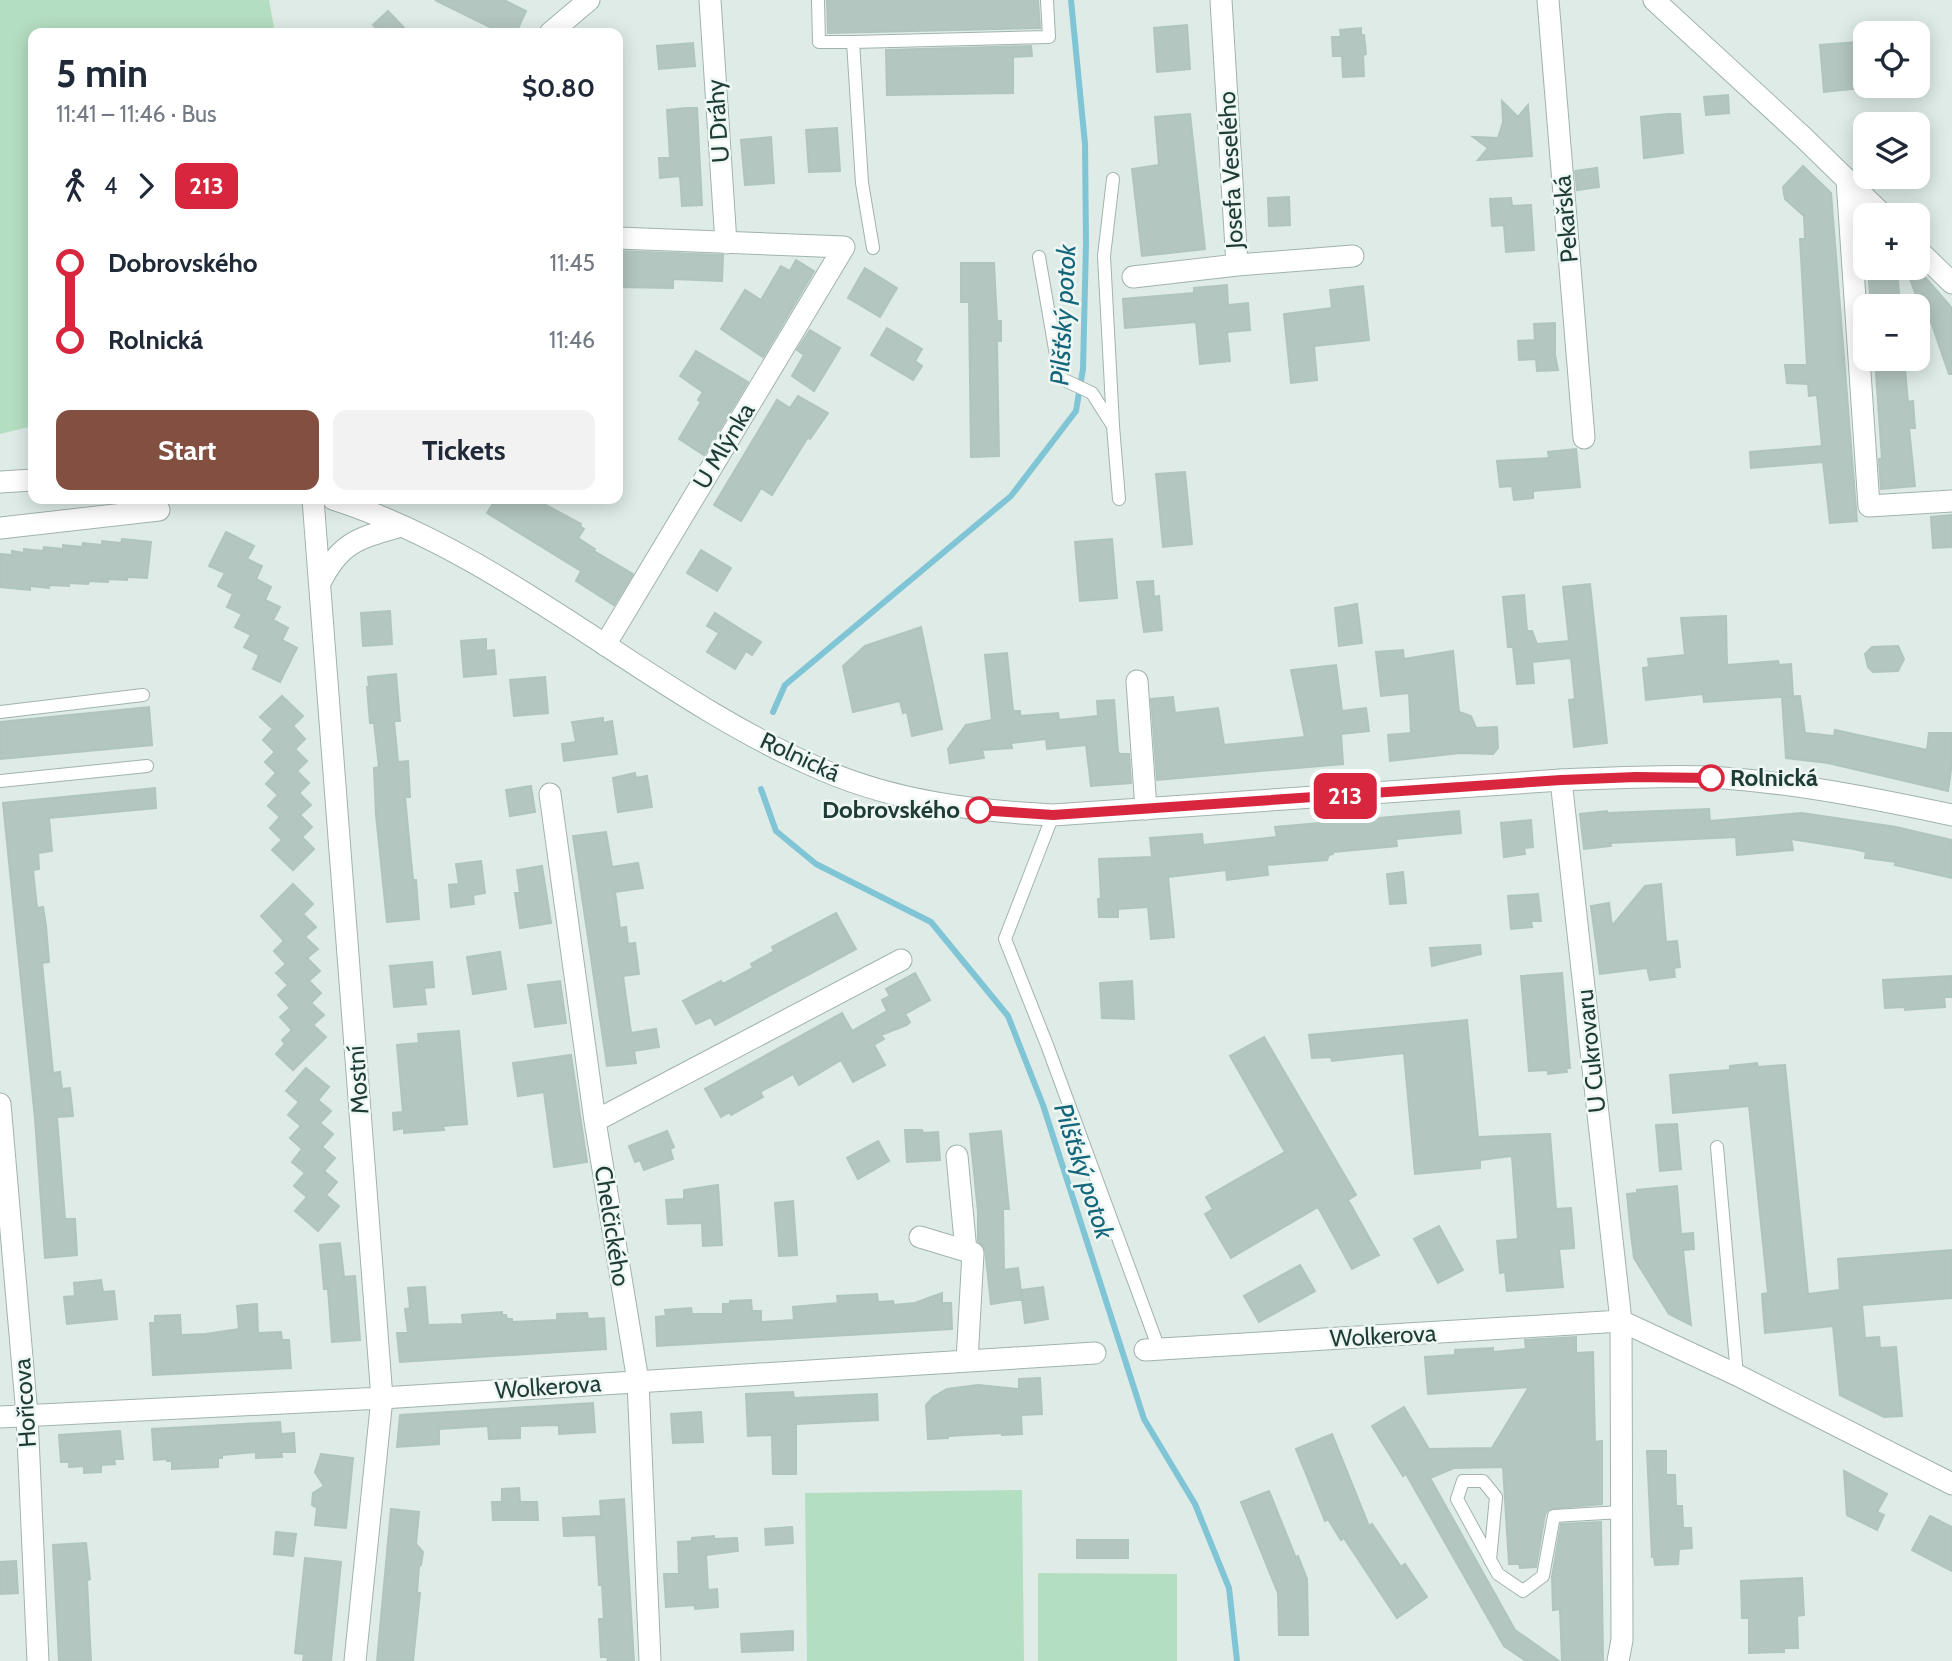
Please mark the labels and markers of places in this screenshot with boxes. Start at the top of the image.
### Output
place label: Rolnická [1730,763,1818,792]
marker: Rolnická [1698,765,1724,791]
place label: Dobrovského [822,795,960,824]
marker: Dobrovského [966,797,992,823]

